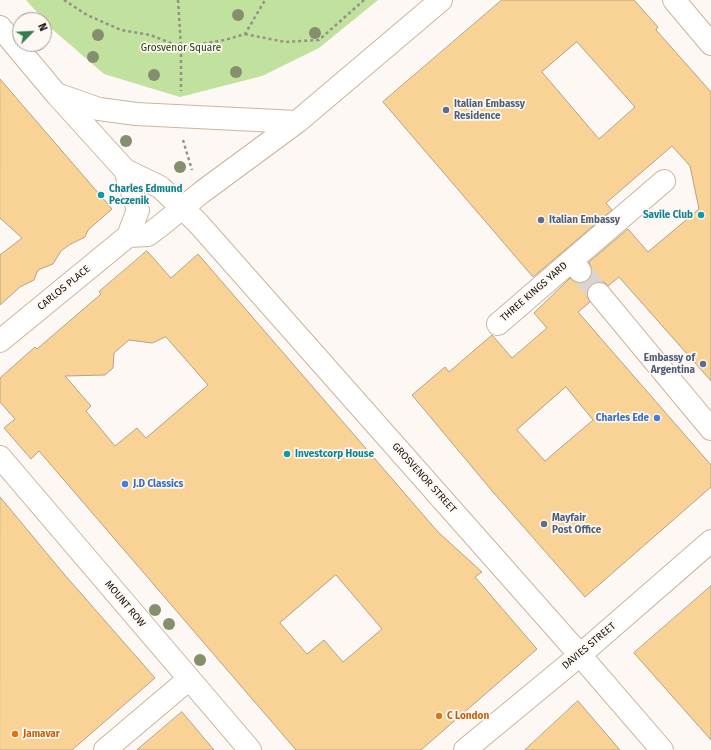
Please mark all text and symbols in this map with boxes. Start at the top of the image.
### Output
north arrow [12,12,52,52]
text: N [35,21,50,33]
park label: Grosvenor Square [141,42,221,54]
place label: Italian Embassy Residence [454,98,525,122]
marker: Italian Embassy Residence [441,105,451,115]
place label: Charles Edmund Peczenik [109,183,183,206]
marker: Charles Edmund Peczenik [96,190,106,200]
place label: Savile Club [643,209,693,221]
marker: Savile Club [696,210,706,220]
place label: Italian Embassy [549,214,620,226]
marker: Italian Embassy [536,215,546,225]
street label: THREE KINGS YARD [498,260,570,324]
street label: CARLOS PLACE [35,263,93,313]
place label: Embassy of Argentina [644,352,695,376]
marker: Embassy of Argentina [698,359,708,369]
place label: Charles Ede [596,412,649,424]
marker: Charles Ede [652,413,662,423]
street label: GROSVENOR STREET [389,440,459,516]
place label: Investcorp House [295,448,374,460]
marker: Investcorp House [282,449,292,459]
place label: J.D Classics [133,478,183,490]
marker: J.D Classics [120,479,130,489]
place label: Mayfair Post Office [552,512,601,536]
marker: Mayfair Post Office [539,519,549,529]
street label: MOUNT ROW [102,578,148,630]
street label: DAVIES STREET [560,620,618,672]
place label: C London [447,710,489,722]
marker: C London [434,711,444,721]
place label: Jamavar [23,728,60,740]
marker: Jamavar [10,729,20,739]

